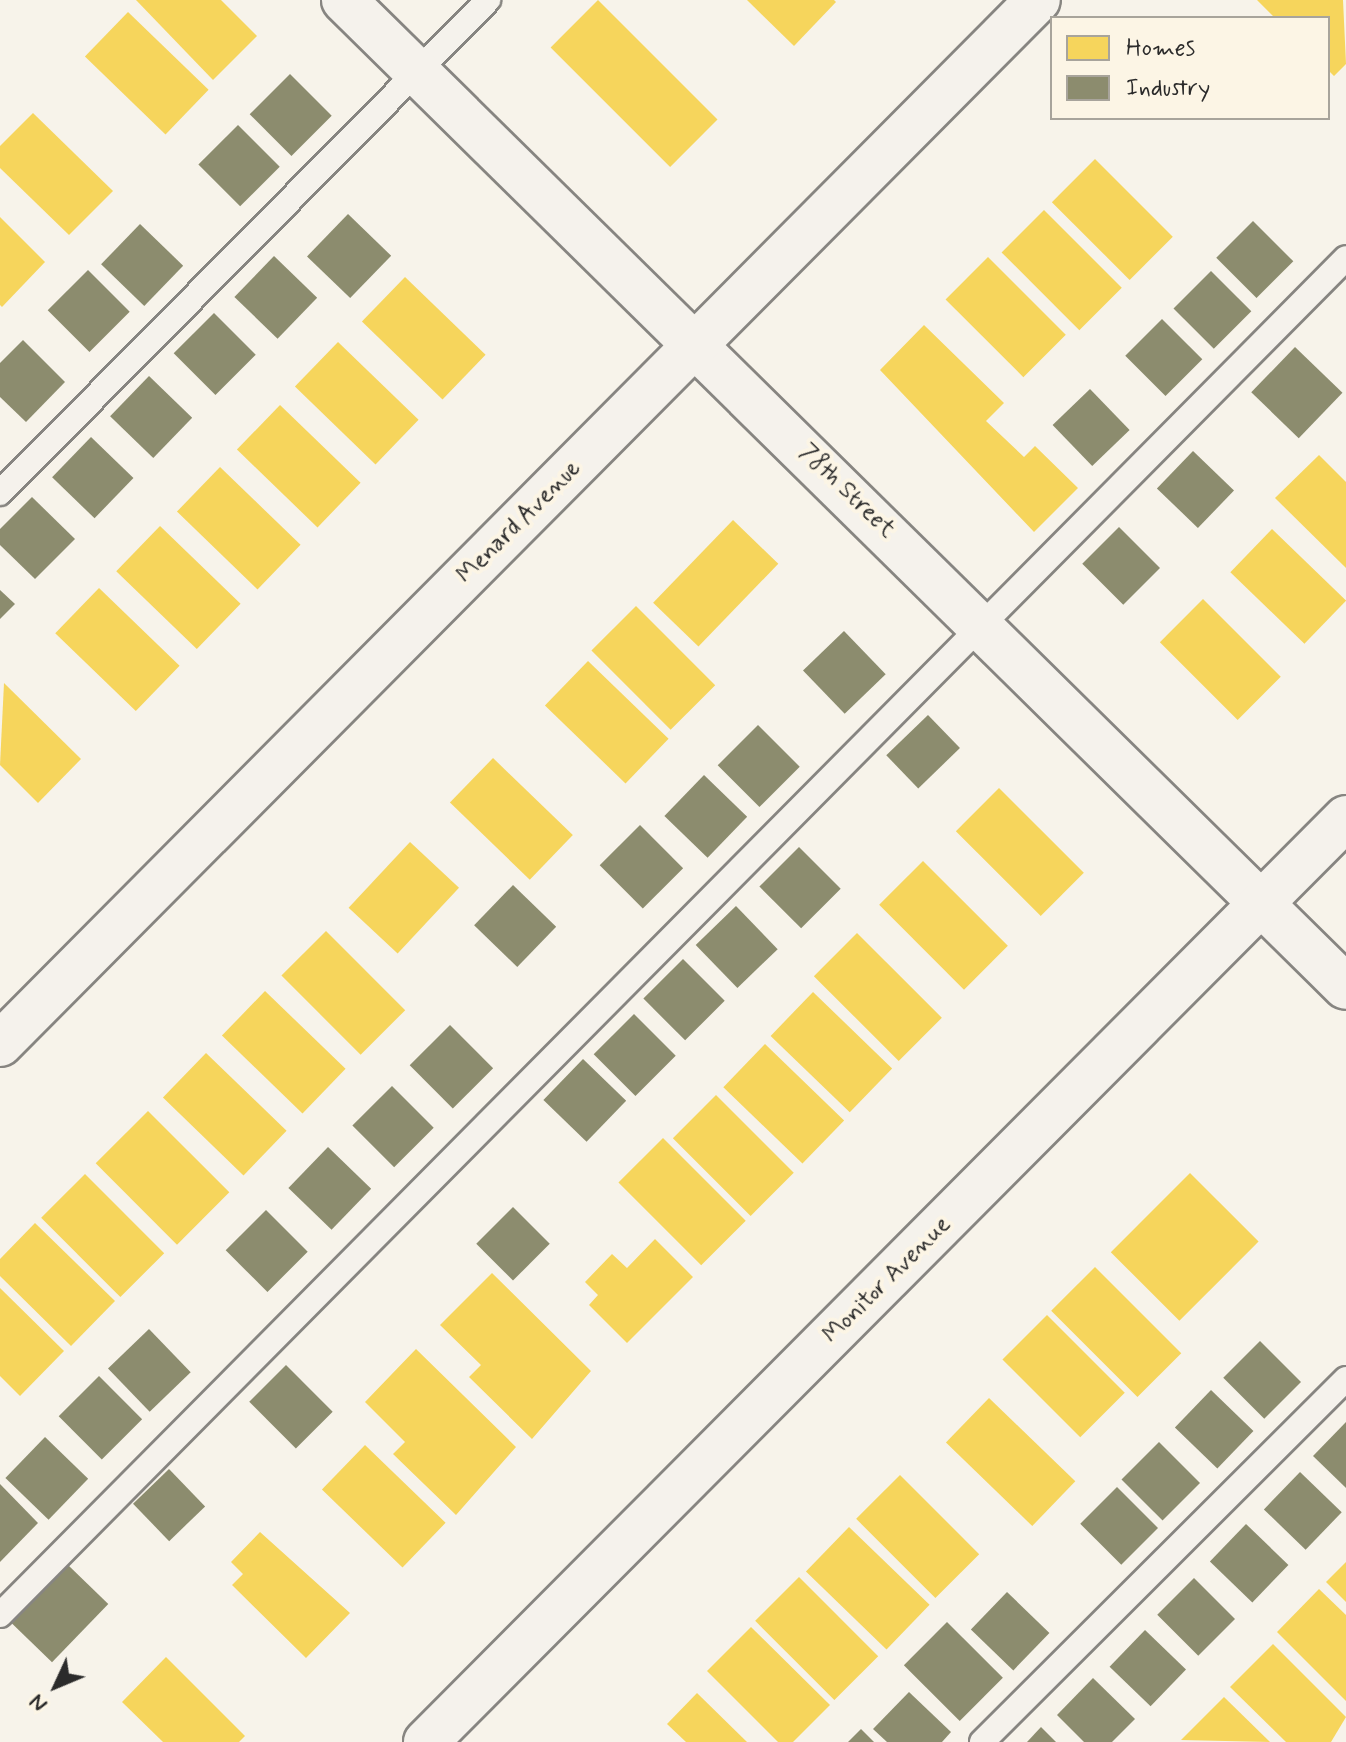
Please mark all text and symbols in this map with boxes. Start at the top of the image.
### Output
legend [1050,16,1330,120]
text: Homes [1126,33,1195,64]
text: Industry [1126,73,1210,104]
street label: 78th Street [793,438,901,544]
street label: Menard Avenue [452,455,586,589]
street label: Monitor Avenue [820,1213,954,1347]
north arrow [16,1646,96,1726]
text: N [24,1688,54,1718]

